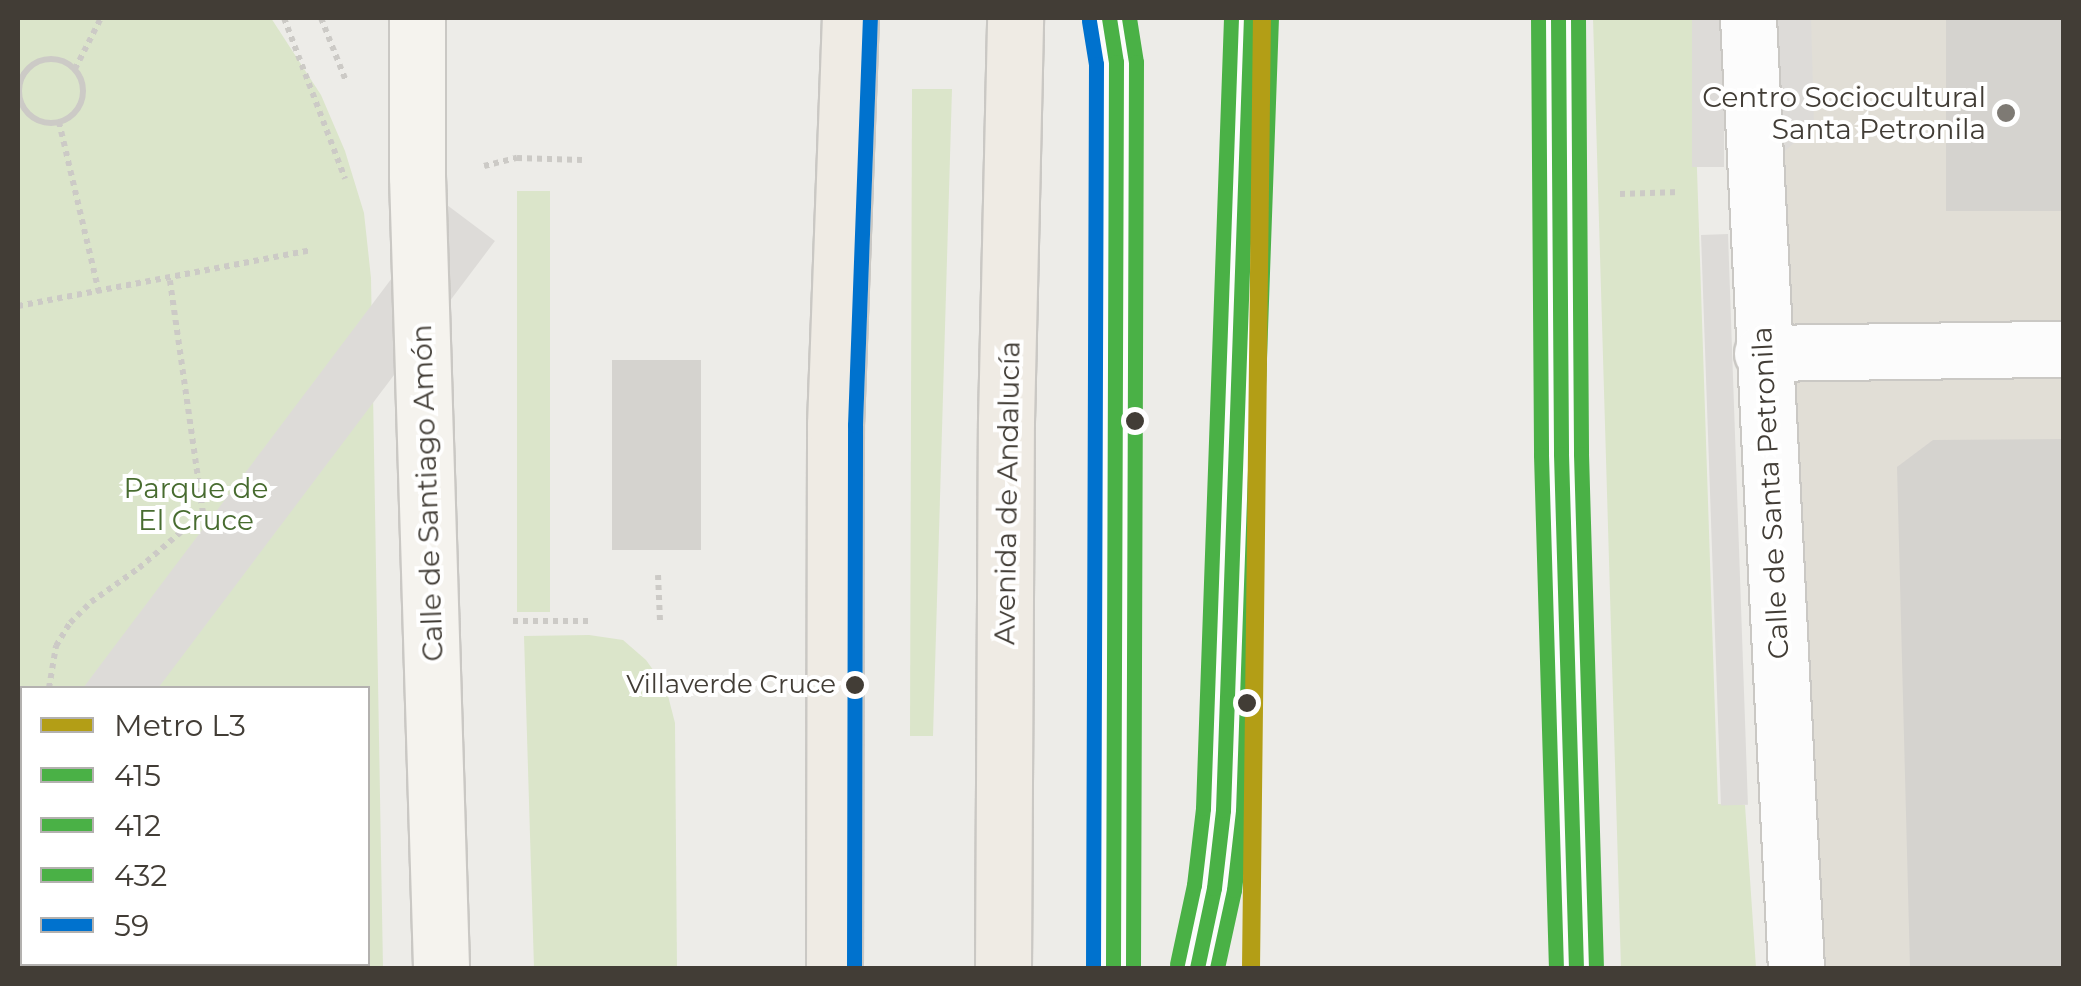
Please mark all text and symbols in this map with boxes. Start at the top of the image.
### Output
place label: Centro Sociocultural Santa Petronila [1702,80,1986,146]
marker: Centro Sociocultural Santa Petronila [1995,102,2017,124]
street label: Calle de Santiago Amón [404,324,450,662]
street label: Calle de Santa Petronila [1745,326,1795,660]
street label: Avenida de Andalucía [988,341,1026,645]
unlabelled marker [1125,411,1145,431]
park label: Parque de El Cruce [123,471,269,537]
place label: Villaverde Cruce [626,669,836,701]
marker: Villaverde Cruce [845,675,865,695]
legend [20,686,370,966]
unlabelled marker [1237,693,1257,713]
text: Metro L3 [114,707,246,744]
text: 415 [114,757,161,794]
text: 412 [114,807,161,844]
text: 432 [114,857,167,894]
text: 59 [114,907,149,944]

